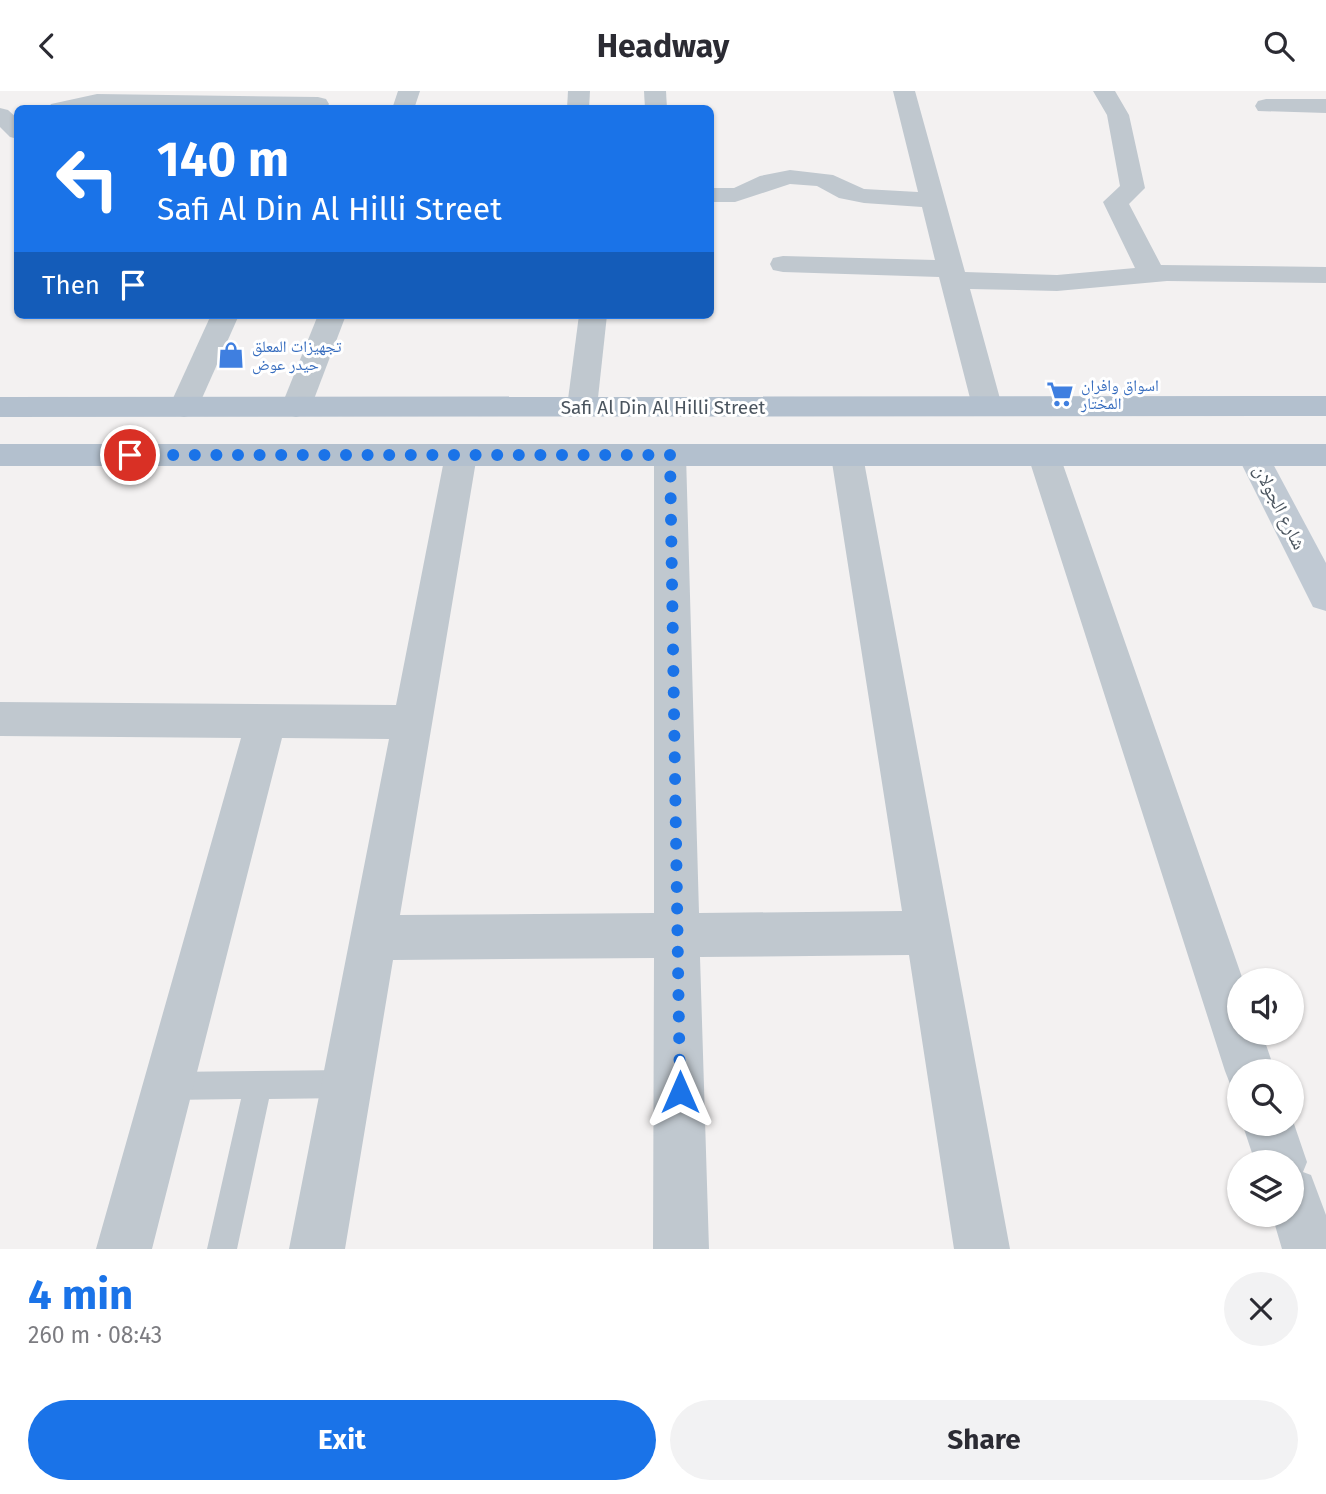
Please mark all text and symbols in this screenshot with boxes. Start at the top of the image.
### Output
icon: back [28,27,66,65]
text: Headway [597,27,729,65]
icon: search [1260,27,1298,65]
text: 140 m [157,130,289,189]
icon: left [42,133,133,224]
text: Safi Al Din Al Hilli Street [157,190,502,228]
icon: arrive [114,266,152,304]
text: Then [42,270,100,301]
place label: تجهيزات المعلق حيدر عوض [252,337,342,375]
shop icon: تجهيزات المعلق حيدر عوض [216,340,246,370]
place label: اسواق وافران المختار [1080,376,1159,413]
supermarket icon: اسواق وافران المختار [1045,379,1075,409]
street label: Safi Al Din Al Hilli Street [561,396,766,419]
pin [100,425,160,485]
icon: arrive [111,436,149,474]
street label: شارع الجولان [1249,461,1311,553]
map controls [1227,968,1304,1227]
button: sound [1227,968,1304,1045]
position arrow [643,1055,717,1129]
button: search [1227,1059,1304,1136]
button: layers [1227,1150,1304,1227]
text: 4 min [28,1270,133,1320]
button: close [1224,1272,1298,1346]
text: 260 m · 08:43 [28,1321,162,1349]
button: Exit [28,1400,656,1480]
button: Share [670,1400,1298,1480]

